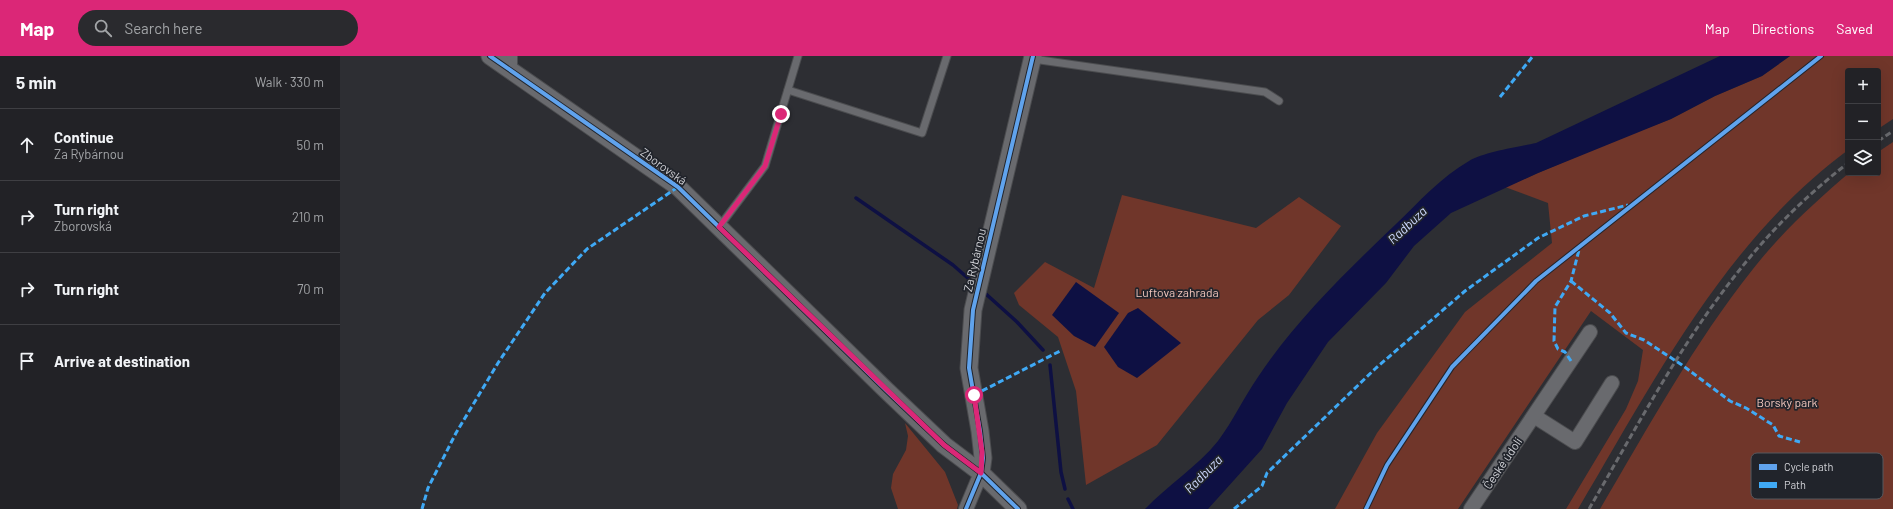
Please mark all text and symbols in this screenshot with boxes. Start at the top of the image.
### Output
search box [78,10,358,46]
text: Map [20,17,54,40]
icon: search [92,17,114,39]
text: Search here [124,19,202,37]
text: Map [1705,20,1730,37]
text: Directions [1752,20,1814,37]
text: Saved [1836,20,1873,37]
map controls [1845,68,1881,176]
button: + [1845,68,1881,104]
text: 5 min [16,72,56,92]
text: Walk · 330 m [255,74,324,90]
button: − [1845,104,1881,140]
route end [772,105,790,123]
text: Continue [54,128,114,146]
icon: ahead [16,134,38,156]
text: 50 m [297,137,324,153]
button: layers [1845,140,1881,176]
street label: Zborovská [638,145,690,187]
text: Za Rybárnou [54,146,124,162]
text: Turn right [54,200,119,218]
water label: Radbuza [1384,203,1430,247]
icon: right [16,206,38,228]
text: 210 m [292,209,324,225]
text: Zborovská [54,218,112,234]
street label: Za Rybárnou [960,227,988,293]
icon: right [16,278,38,300]
text: Turn right [54,280,119,298]
text: 70 m [297,281,324,297]
park label: Luftova zahrada [1135,285,1219,299]
icon: arrive [16,350,38,372]
text: Arrive at destination [54,352,190,370]
route start [965,386,983,404]
park label: Borský park [1756,395,1818,409]
street label: České údolí [1480,434,1524,491]
water label: Radbuza [1181,451,1226,496]
legend [1751,453,1883,499]
text: Cycle path [1784,460,1834,473]
text: Path [1784,478,1806,491]

